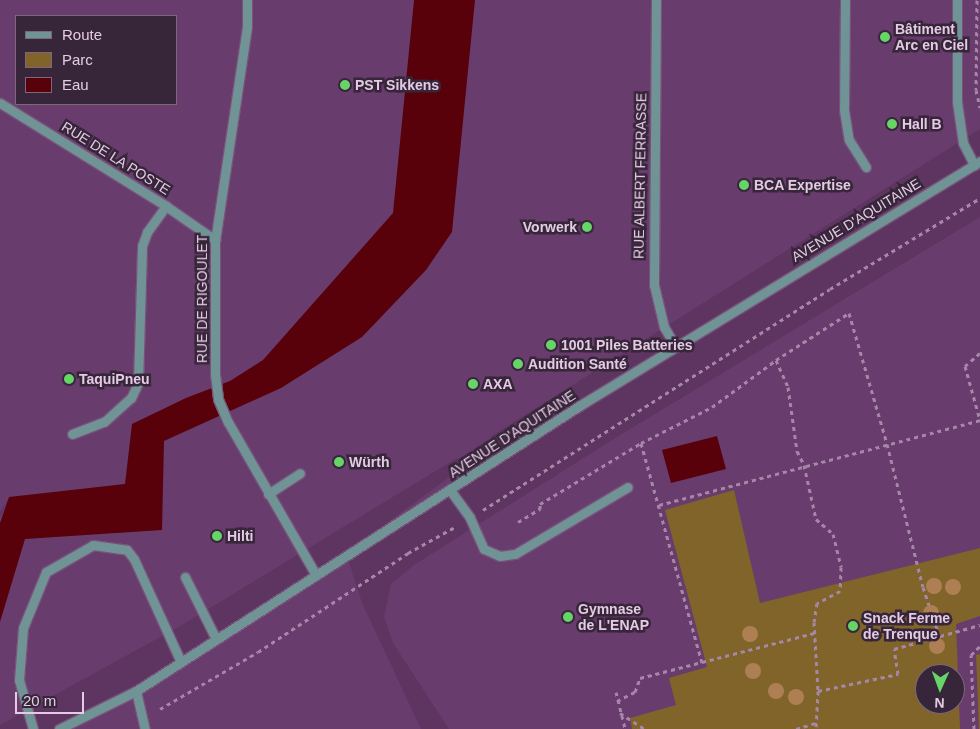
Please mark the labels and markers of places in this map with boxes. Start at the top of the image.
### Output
place label: Bâtiment Arc en Ciel [895,21,968,54]
marker: Bâtiment Arc en Ciel [879,31,891,43]
place label: PST Sikkens [355,77,439,93]
marker: PST Sikkens [339,79,351,91]
place label: Hall B [902,116,942,132]
marker: Hall B [886,118,898,130]
place label: BCA Expertise [754,177,851,193]
marker: BCA Expertise [738,179,750,191]
place label: Vorwerk [523,219,577,235]
marker: Vorwerk [581,221,593,233]
place label: 1001 Piles Batteries [561,337,693,353]
marker: 1001 Piles Batteries [545,339,557,351]
place label: Audition Santé [528,356,627,372]
marker: Audition Santé [512,358,524,370]
place label: TaquiPneu [79,371,150,387]
marker: TaquiPneu [63,373,75,385]
place label: AXA [483,376,513,392]
marker: AXA [467,378,479,390]
place label: Würth [349,454,389,470]
marker: Würth [333,456,345,468]
place label: Hilti [227,528,253,544]
marker: Hilti [211,530,223,542]
place label: Gymnase de L'ENAP [578,601,649,634]
place label: Snack Ferme de Trenque [863,610,950,642]
marker: Gymnase de L'ENAP [562,611,574,623]
marker: Snack Ferme de Trenque [847,620,859,632]

